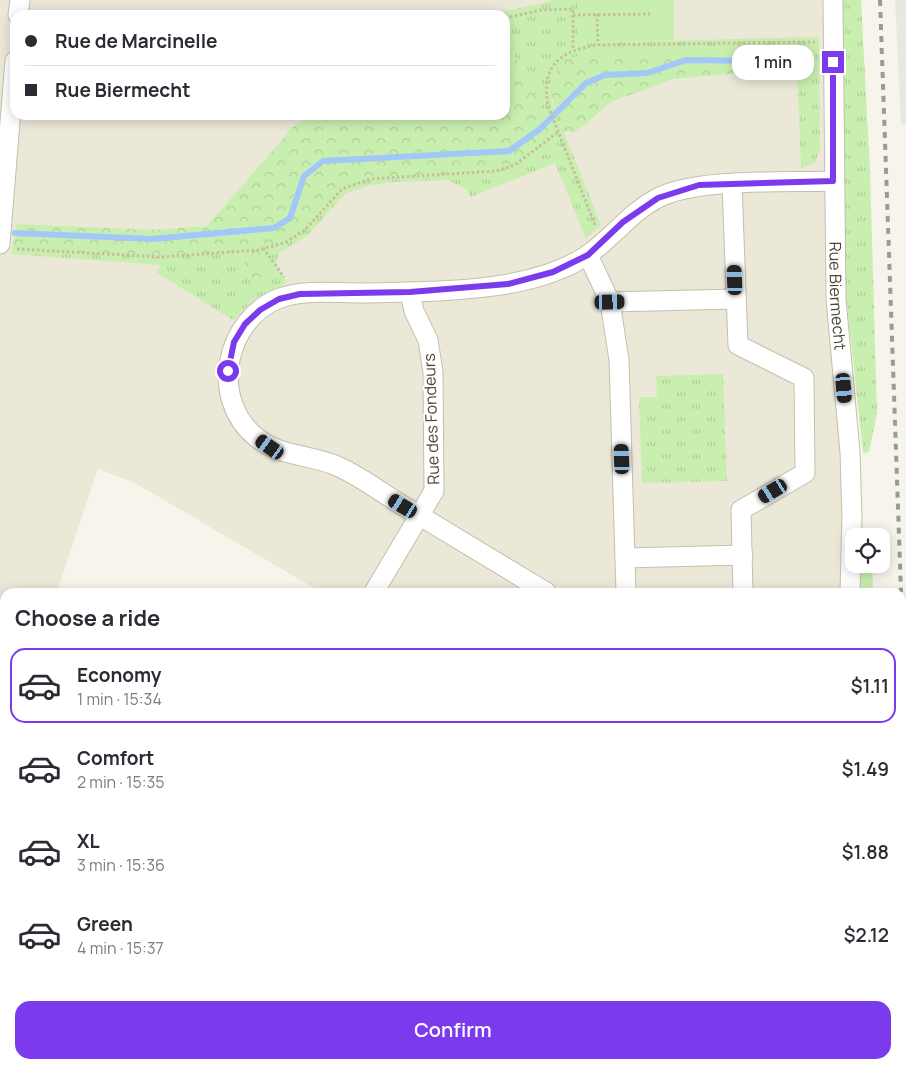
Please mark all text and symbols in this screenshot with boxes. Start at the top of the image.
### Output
text: Rue de Marcinelle [55,28,217,54]
callout: 1 min [733,44,816,80]
text: 1 min [754,51,792,73]
route end [822,51,844,73]
text: Rue Biermecht [55,77,190,103]
street label: Rue Biermecht [824,242,852,351]
car [726,265,743,295]
car [594,294,625,310]
street label: Rue des Fondeurs [418,353,444,485]
route start [217,360,239,382]
car [835,372,852,404]
car [253,432,286,462]
car [613,444,630,474]
car [756,477,789,505]
car [386,492,419,520]
map controls [845,528,890,573]
button: locate [845,528,890,573]
text: Choose a ride [15,603,160,633]
text: Economy [77,662,161,688]
icon: car [17,663,62,708]
text: $1.11 [851,673,889,699]
text: 1 min · 15:34 [77,688,162,710]
text: Comfort [77,745,154,771]
icon: car [17,746,62,791]
text: $1.49 [842,756,889,782]
text: 2 min · 15:35 [77,771,165,793]
text: XL [77,828,100,854]
icon: car [17,829,62,874]
text: $1.88 [842,839,889,865]
text: 3 min · 15:36 [77,854,165,876]
text: Green [77,911,133,937]
icon: car [17,912,62,957]
text: $2.12 [844,922,889,948]
text: 4 min · 15:37 [77,937,164,959]
button: Confirm [15,1001,891,1059]

